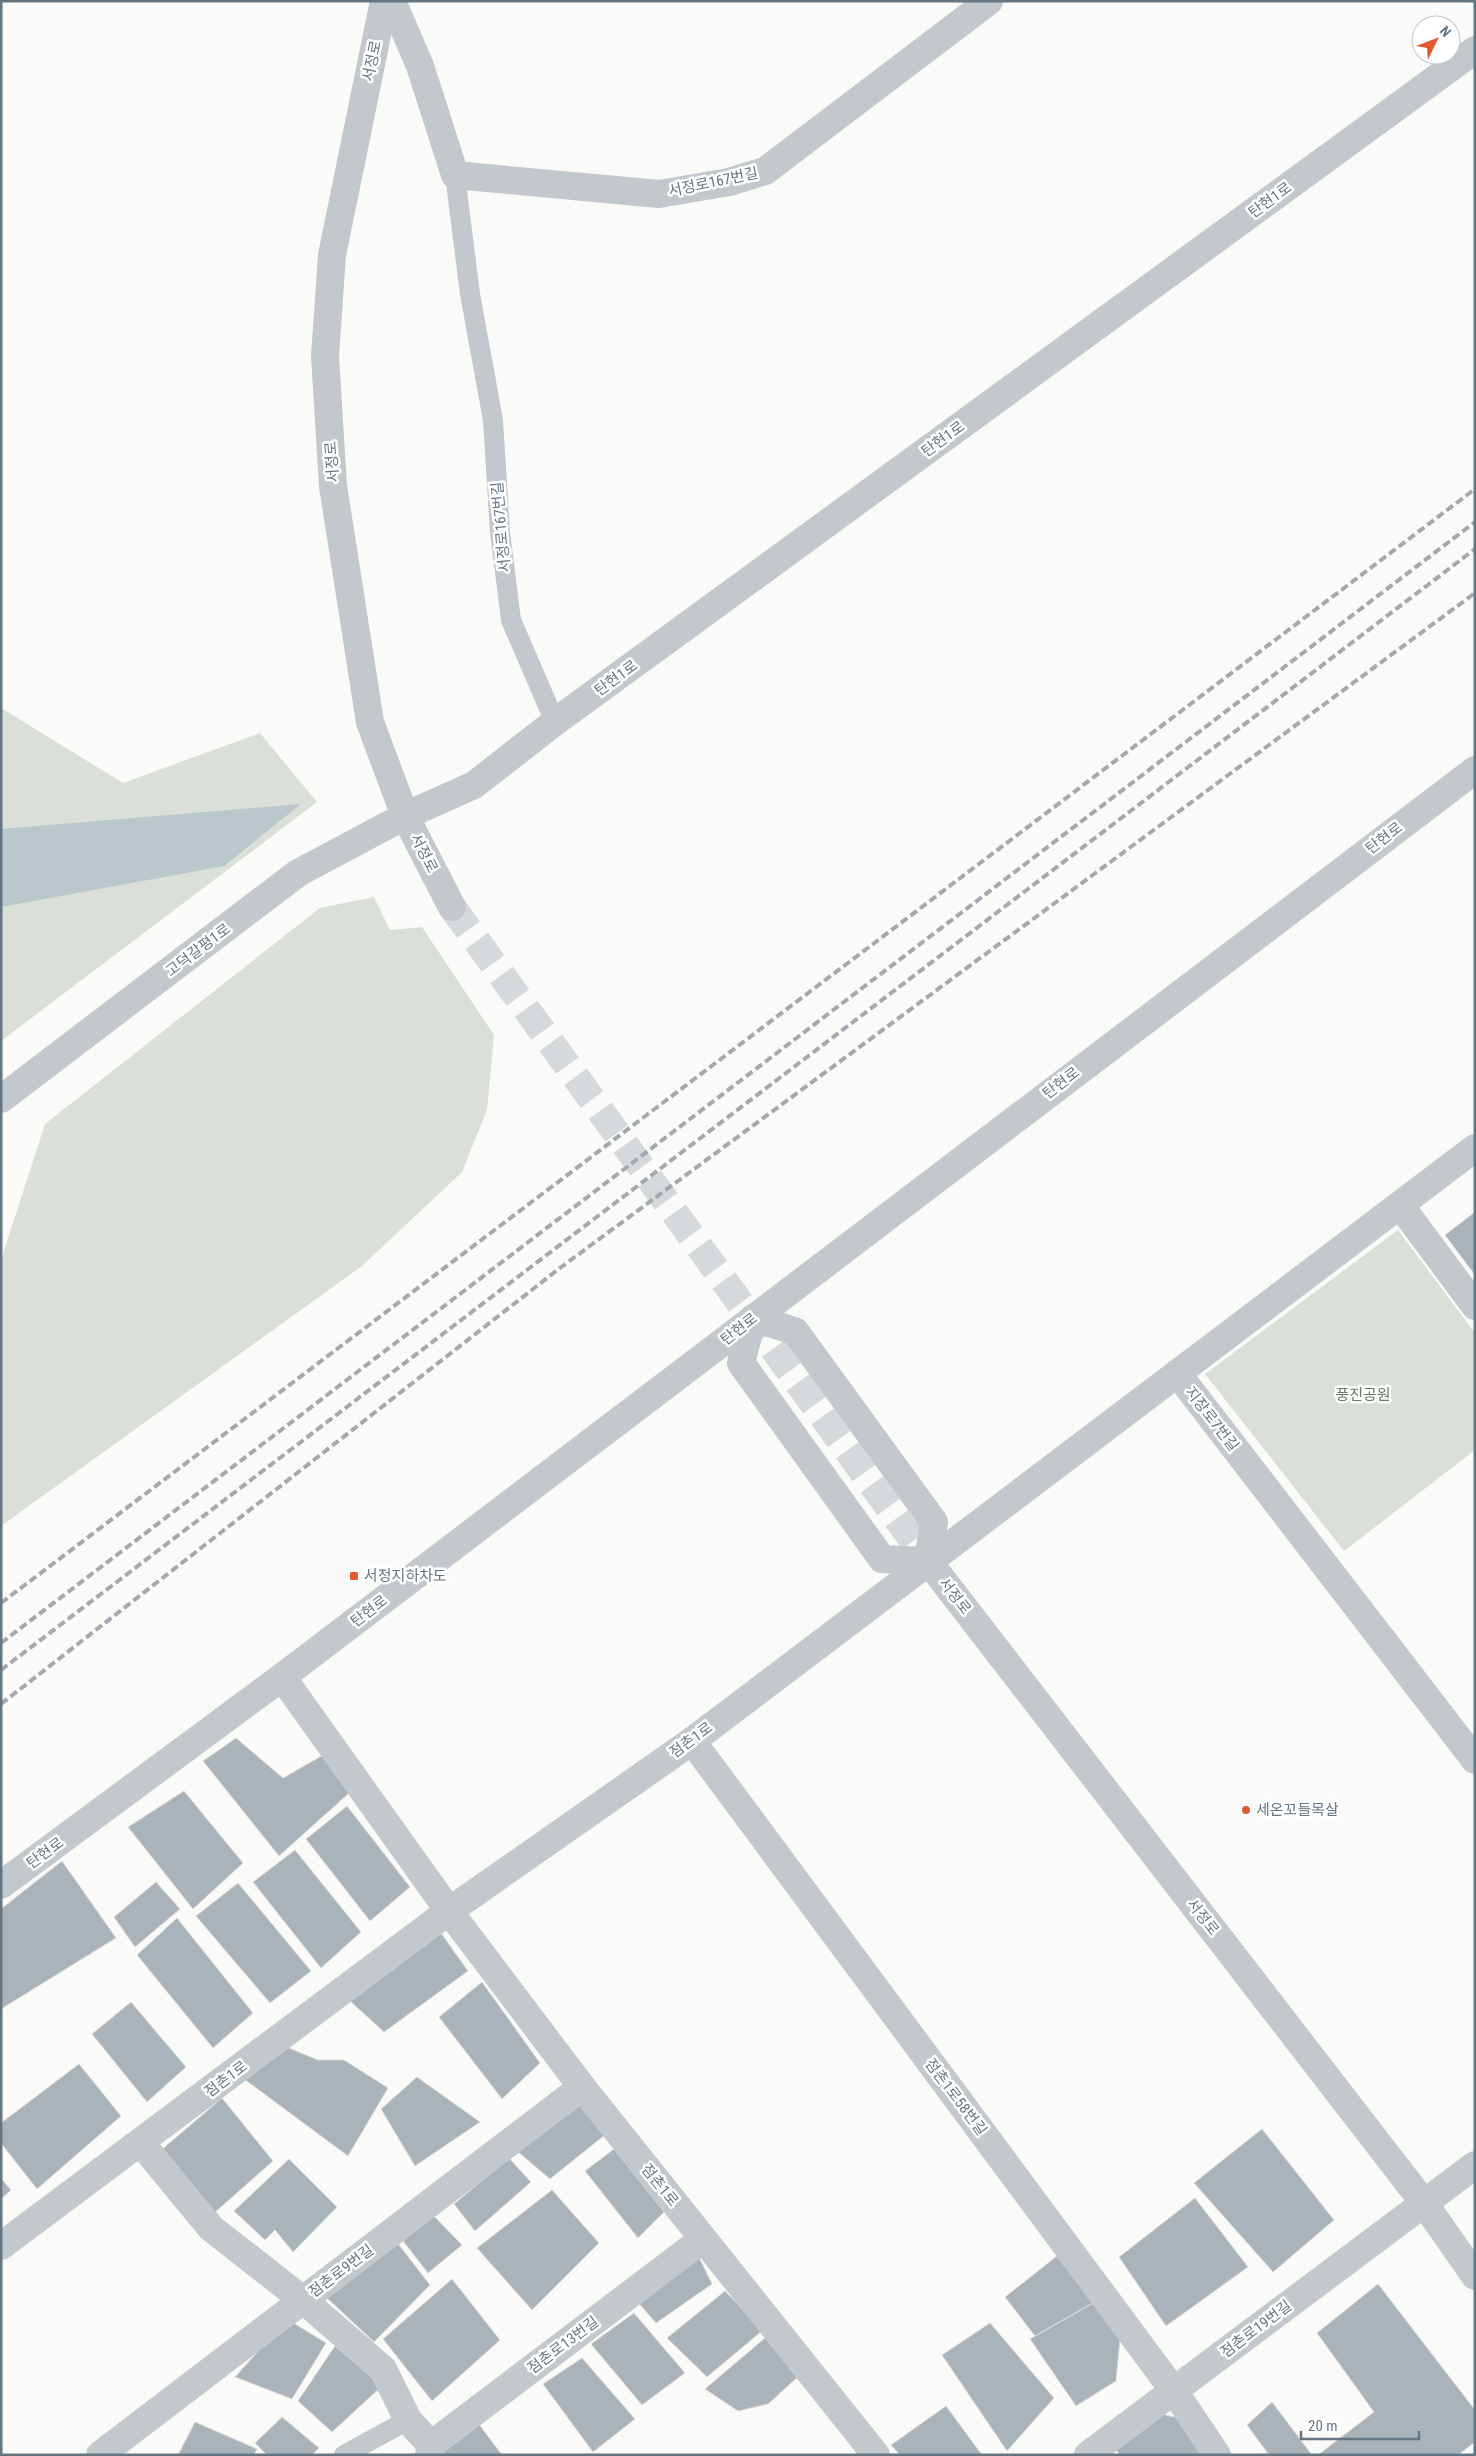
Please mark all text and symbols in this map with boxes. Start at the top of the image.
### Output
north arrow [1411,15,1461,65]
text: N [1437,23,1454,40]
street label: 서정로 [359,39,385,83]
street label: 서정로167번길 [667,164,759,200]
street label: 탄현1로 [1245,178,1295,222]
street label: 탄현1로 [918,417,968,461]
street label: 서정로 [322,441,342,483]
street label: 서정로167번길 [488,481,514,573]
street label: 탄현1로 [591,656,641,700]
street label: 탄현로 [1362,818,1406,858]
street label: 서정로 [407,830,441,876]
street label: 고덕갈평1로 [162,920,234,980]
street label: 탄현로 [1039,1063,1083,1103]
street label: 탄현로 [717,1309,761,1349]
street label: 지장로7번길 [1181,1383,1243,1455]
park label: 풍진공원 [1335,1386,1391,1404]
place label: 서정지하차도 [364,1567,447,1585]
marker: 서정지하차도 [348,1570,360,1582]
street label: 서정로 [935,1574,975,1618]
street label: 탄현로 [347,1591,391,1631]
street label: 점촌1로 [666,1718,716,1762]
place label: 세온꼬들목살 [1256,1801,1339,1819]
marker: 세온꼬들목살 [1240,1804,1252,1816]
street label: 탄현로 [23,1834,67,1872]
street label: 서정로 [1183,1895,1223,1939]
street label: 점촌1로58번길 [921,2055,991,2139]
street label: 점촌1로 [201,2057,251,2101]
street label: 점촌1로 [638,2160,682,2210]
street label: 점촌로9번길 [305,2241,377,2301]
street label: 점촌로19번길 [1217,2297,1295,2361]
street label: 점촌로13번길 [524,2313,602,2377]
scale bar [1301,2408,1418,2440]
text: 20 m [1308,2417,1338,2435]

